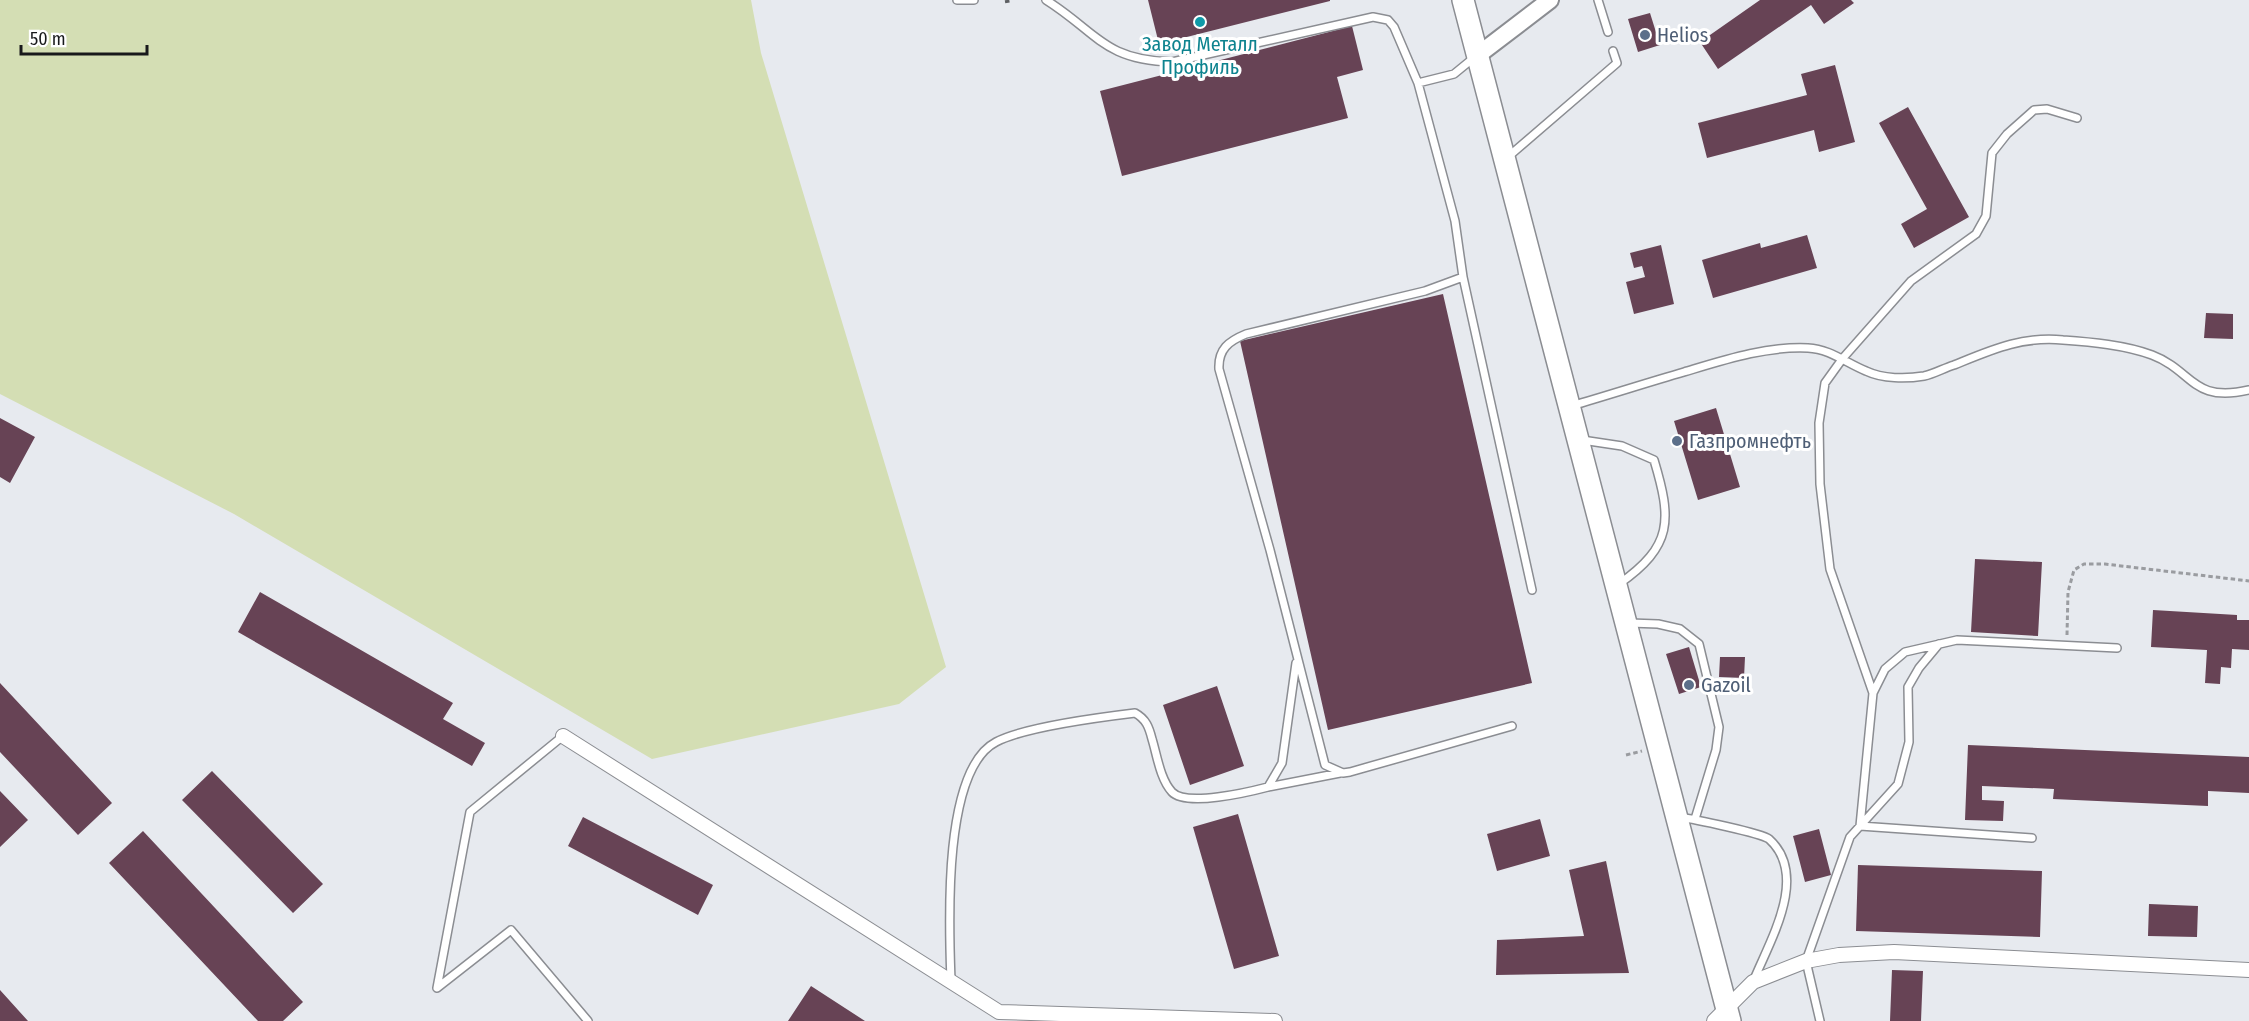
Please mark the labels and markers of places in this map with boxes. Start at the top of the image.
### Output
marker: Завод Металл Профиль [1193,15,1207,29]
place label: Helios [1657,23,1708,47]
marker: Helios [1638,28,1652,42]
place label: Завод Металл Профиль [1142,32,1258,79]
place label: Газпромнефть [1689,429,1811,453]
marker: Газпромнефть [1670,434,1684,448]
place label: Gazoil [1701,673,1751,697]
marker: Gazoil [1682,678,1696,692]

